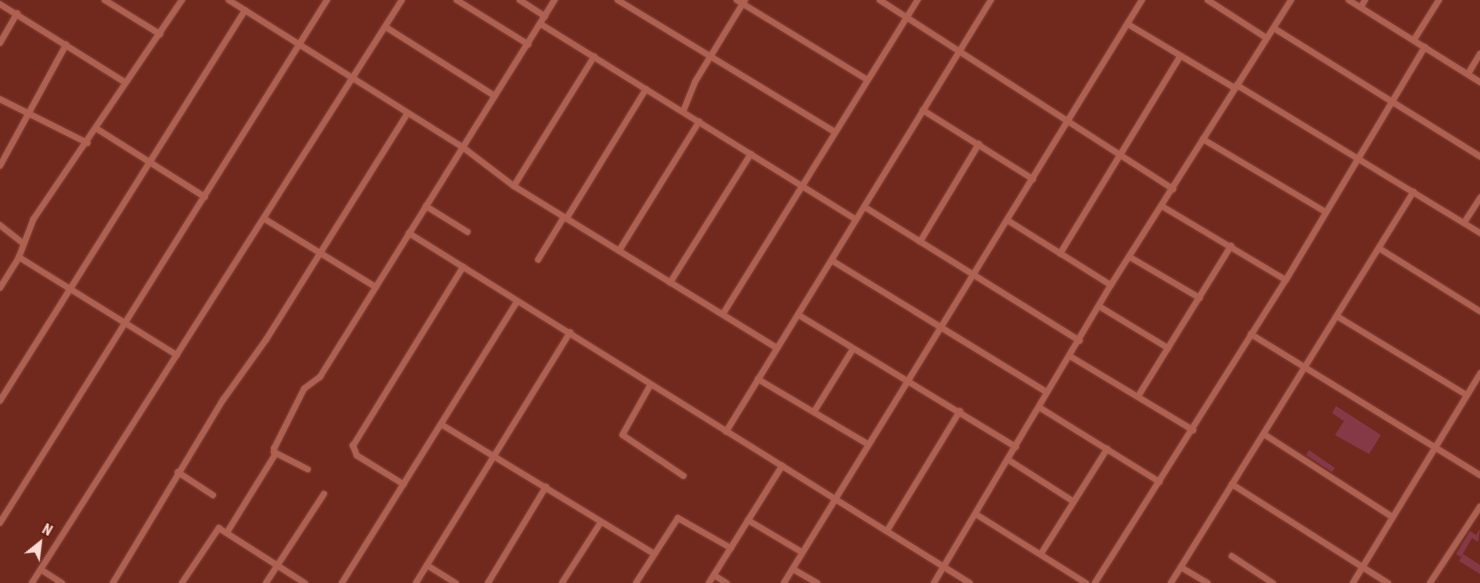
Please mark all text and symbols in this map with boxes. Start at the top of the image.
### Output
north arrow [15,518,65,568]
text: N [40,521,55,539]

